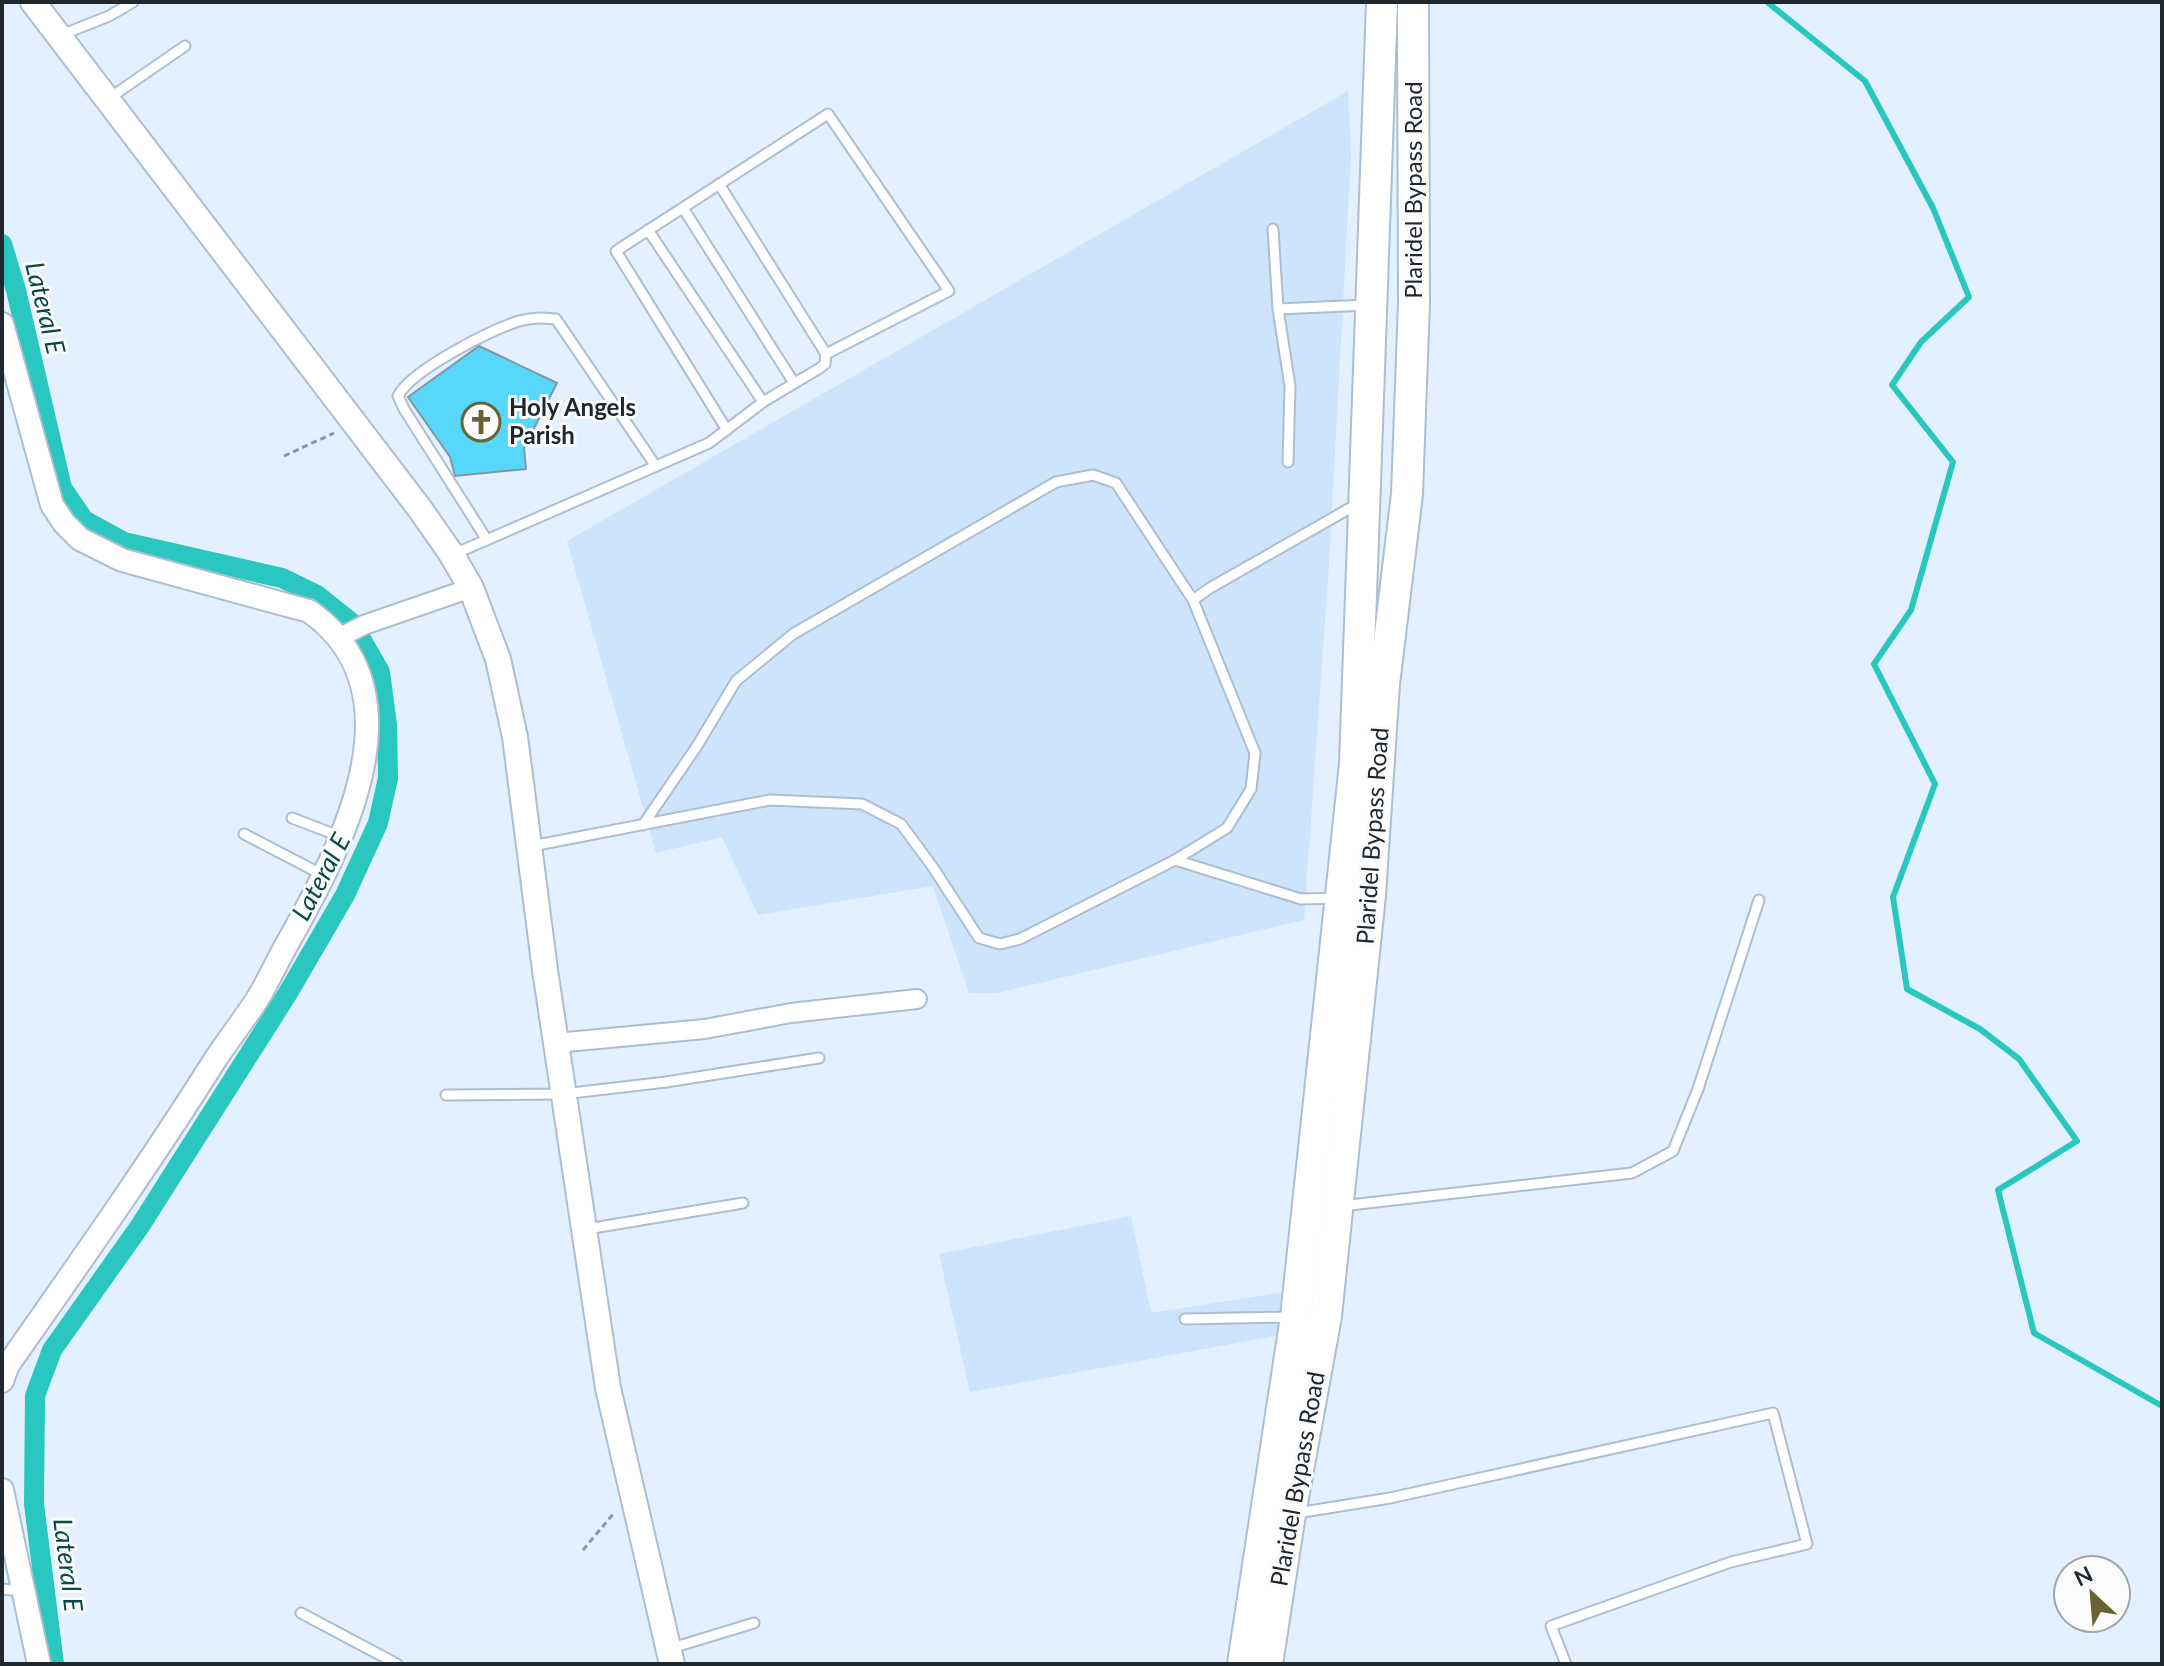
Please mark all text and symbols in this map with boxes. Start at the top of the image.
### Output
street label: Plaridel Bypass Road [1398,81,1427,299]
water label: Lateral E [19,258,73,358]
place label: Holy Angels Parish [509,392,636,449]
church icon: Holy Angels Parish [460,401,502,443]
street label: Plaridel Bypass Road [1349,726,1394,945]
water label: Lateral E [284,827,357,926]
street label: Plaridel Bypass Road [1263,1369,1330,1588]
water label: Lateral E [47,1516,91,1614]
north arrow [2052,1554,2132,1634]
text: N [2069,1560,2097,1591]

